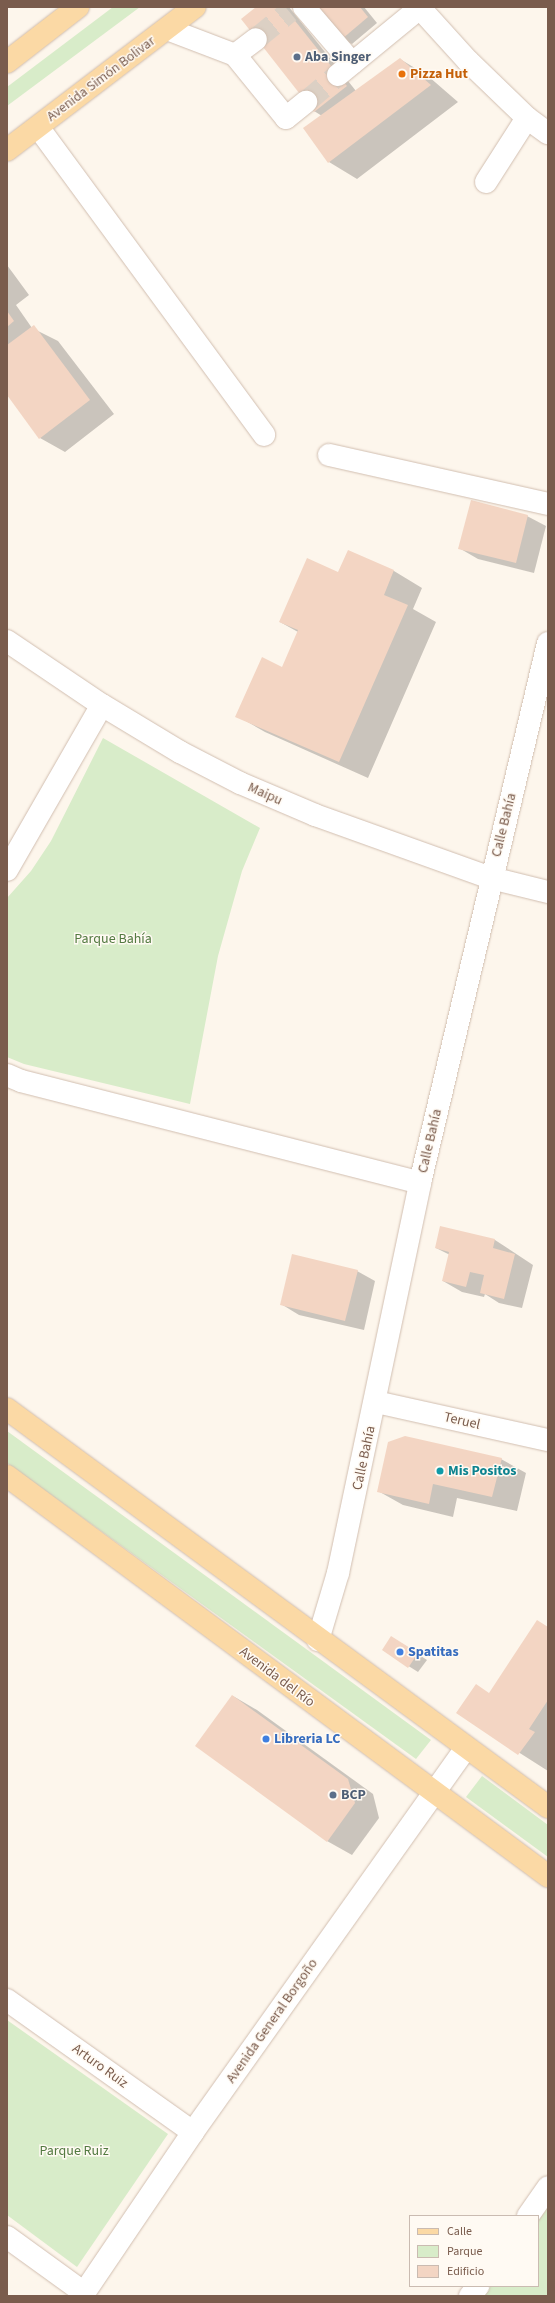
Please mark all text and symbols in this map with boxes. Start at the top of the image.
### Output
street label: Avenida Simón Bolivar [44,33,158,125]
place label: Aba Singer [305,49,371,65]
marker: Aba Singer [292,52,302,62]
place label: Pizza Hut [410,66,468,82]
marker: Pizza Hut [397,69,407,79]
street label: Maipu [245,779,285,809]
street label: Calle Bahía [488,791,520,859]
park label: Parque Bahía [74,931,152,947]
street label: Calle Bahía [414,1107,446,1175]
street label: Teruel [442,1409,482,1433]
street label: Calle Bahía [349,1424,379,1492]
place label: Mis Positos [448,1463,516,1479]
marker: Mis Positos [435,1466,445,1476]
street label: Avenida del Río [236,1643,318,1711]
place label: Spatitas [408,1644,459,1660]
marker: Spatitas [395,1647,405,1657]
place label: Libreria LC [274,1731,340,1747]
marker: Libreria LC [261,1734,271,1744]
place label: BCP [341,1787,366,1803]
marker: BCP [328,1790,338,1800]
street label: Avenida General Borgoño [223,1956,321,2086]
street label: Arturo Ruiz [69,2040,131,2092]
park label: Parque Ruiz [39,2143,109,2159]
legend [409,2215,539,2287]
text: Calle [447,2223,472,2240]
text: Parque [447,2243,483,2260]
text: Edificio [447,2263,484,2280]

